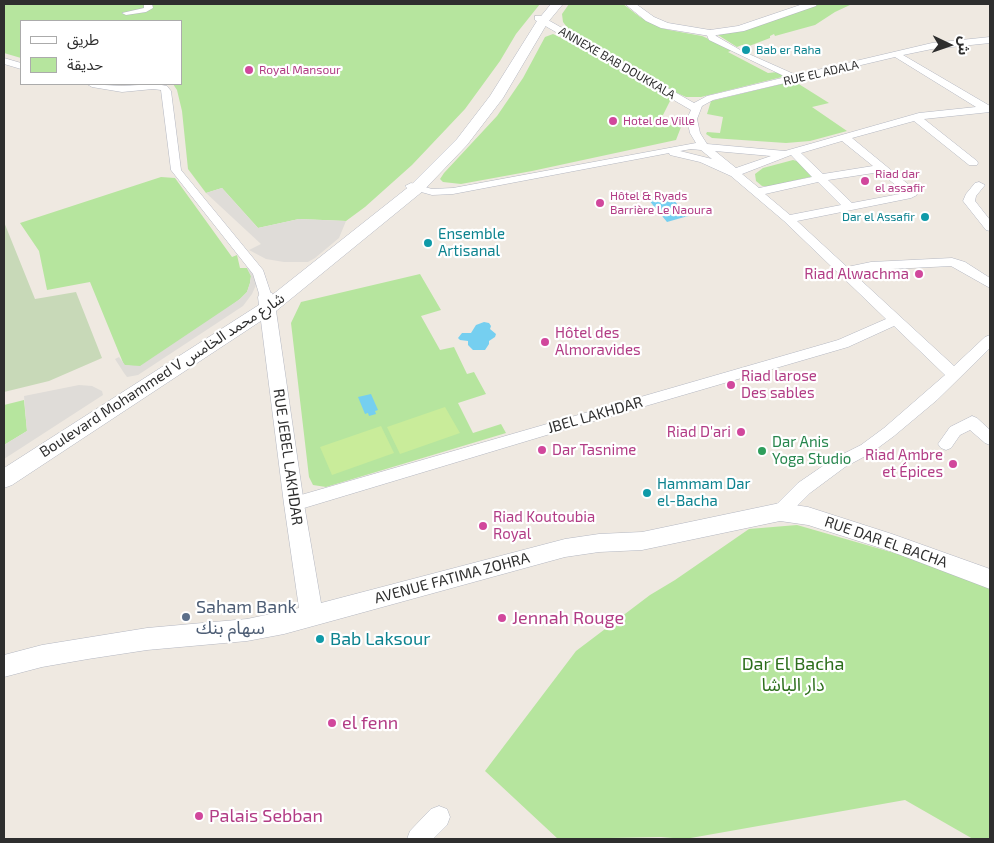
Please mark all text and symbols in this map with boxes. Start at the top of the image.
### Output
legend [20,20,182,85]
north arrow [924,20,974,70]
street label: ANNEXE BAB DOUKKALA [556,24,678,102]
text: طريق [67,30,99,48]
text: ش [955,36,973,56]
place label: Bab er Raha [756,43,821,57]
marker: Bab er Raha [740,44,752,56]
text: حديقة [67,55,103,73]
street label: RUE EL ADALA [782,57,860,89]
place label: Royal Mansour [259,63,341,77]
marker: Royal Mansour [243,64,255,76]
place label: Hotel de Ville [623,114,695,128]
marker: Hotel de Ville [607,115,619,127]
place label: Riad dar el assafir [875,167,925,195]
marker: Riad dar el assafir [859,175,871,187]
place label: Hôtel & Ryads Barrière Le Naoura [610,189,712,217]
marker: Hôtel & Ryads Barrière Le Naoura [594,197,606,209]
place label: Dar el Assafir [842,210,915,224]
marker: Dar el Assafir [919,211,931,223]
place label: Ensemble Artisanal [438,225,505,260]
marker: Ensemble Artisanal [422,237,434,249]
place label: Riad Alwachma [804,265,909,283]
marker: Riad Alwachma [913,268,925,280]
street label: Boulevard Mohammed V شارع محمد الخامس [36,289,288,461]
place label: Hôtel des Almoravides [555,324,641,359]
marker: Hôtel des Almoravides [539,336,551,348]
place label: Riad larose Des sables [741,367,817,402]
marker: Riad larose Des sables [725,379,737,391]
street label: RUE JEBEL LAKHDAR [270,388,306,526]
street label: JBEL LAKHDAR [545,393,645,437]
place label: Riad D'ari [667,423,731,441]
marker: Riad D'ari [735,426,747,438]
place label: Dar Anis Yoga Studio [772,433,851,468]
place label: Dar Tasnime [552,441,636,459]
marker: Dar Tasnime [536,444,548,456]
marker: Dar Anis Yoga Studio [756,445,768,457]
place label: Riad Ambre et Épices [865,446,943,481]
marker: Riad Ambre et Épices [947,458,959,470]
place label: Hammam Dar el-Bacha [657,475,750,510]
marker: Hammam Dar el-Bacha [641,487,653,499]
place label: Riad Koutoubia Royal [493,508,595,543]
street label: RUE DAR EL BACHA [822,513,950,571]
marker: Riad Koutoubia Royal [477,520,489,532]
street label: AVENUE FATIMA ZOHRA [372,549,532,607]
place label: Saham Bank سهام بنك [196,596,297,638]
place label: Jennah Rouge [512,607,624,629]
marker: Saham Bank سهام بنك [180,611,192,623]
marker: Jennah Rouge [496,612,508,624]
place label: Bab Laksour [330,628,430,650]
marker: Bab Laksour [314,633,326,645]
park label: Dar El Bacha دار الباشا [742,653,844,696]
place label: el fenn [342,712,398,734]
marker: el fenn [326,717,338,729]
place label: Palais Sebban [209,805,323,827]
marker: Palais Sebban [193,810,205,822]

